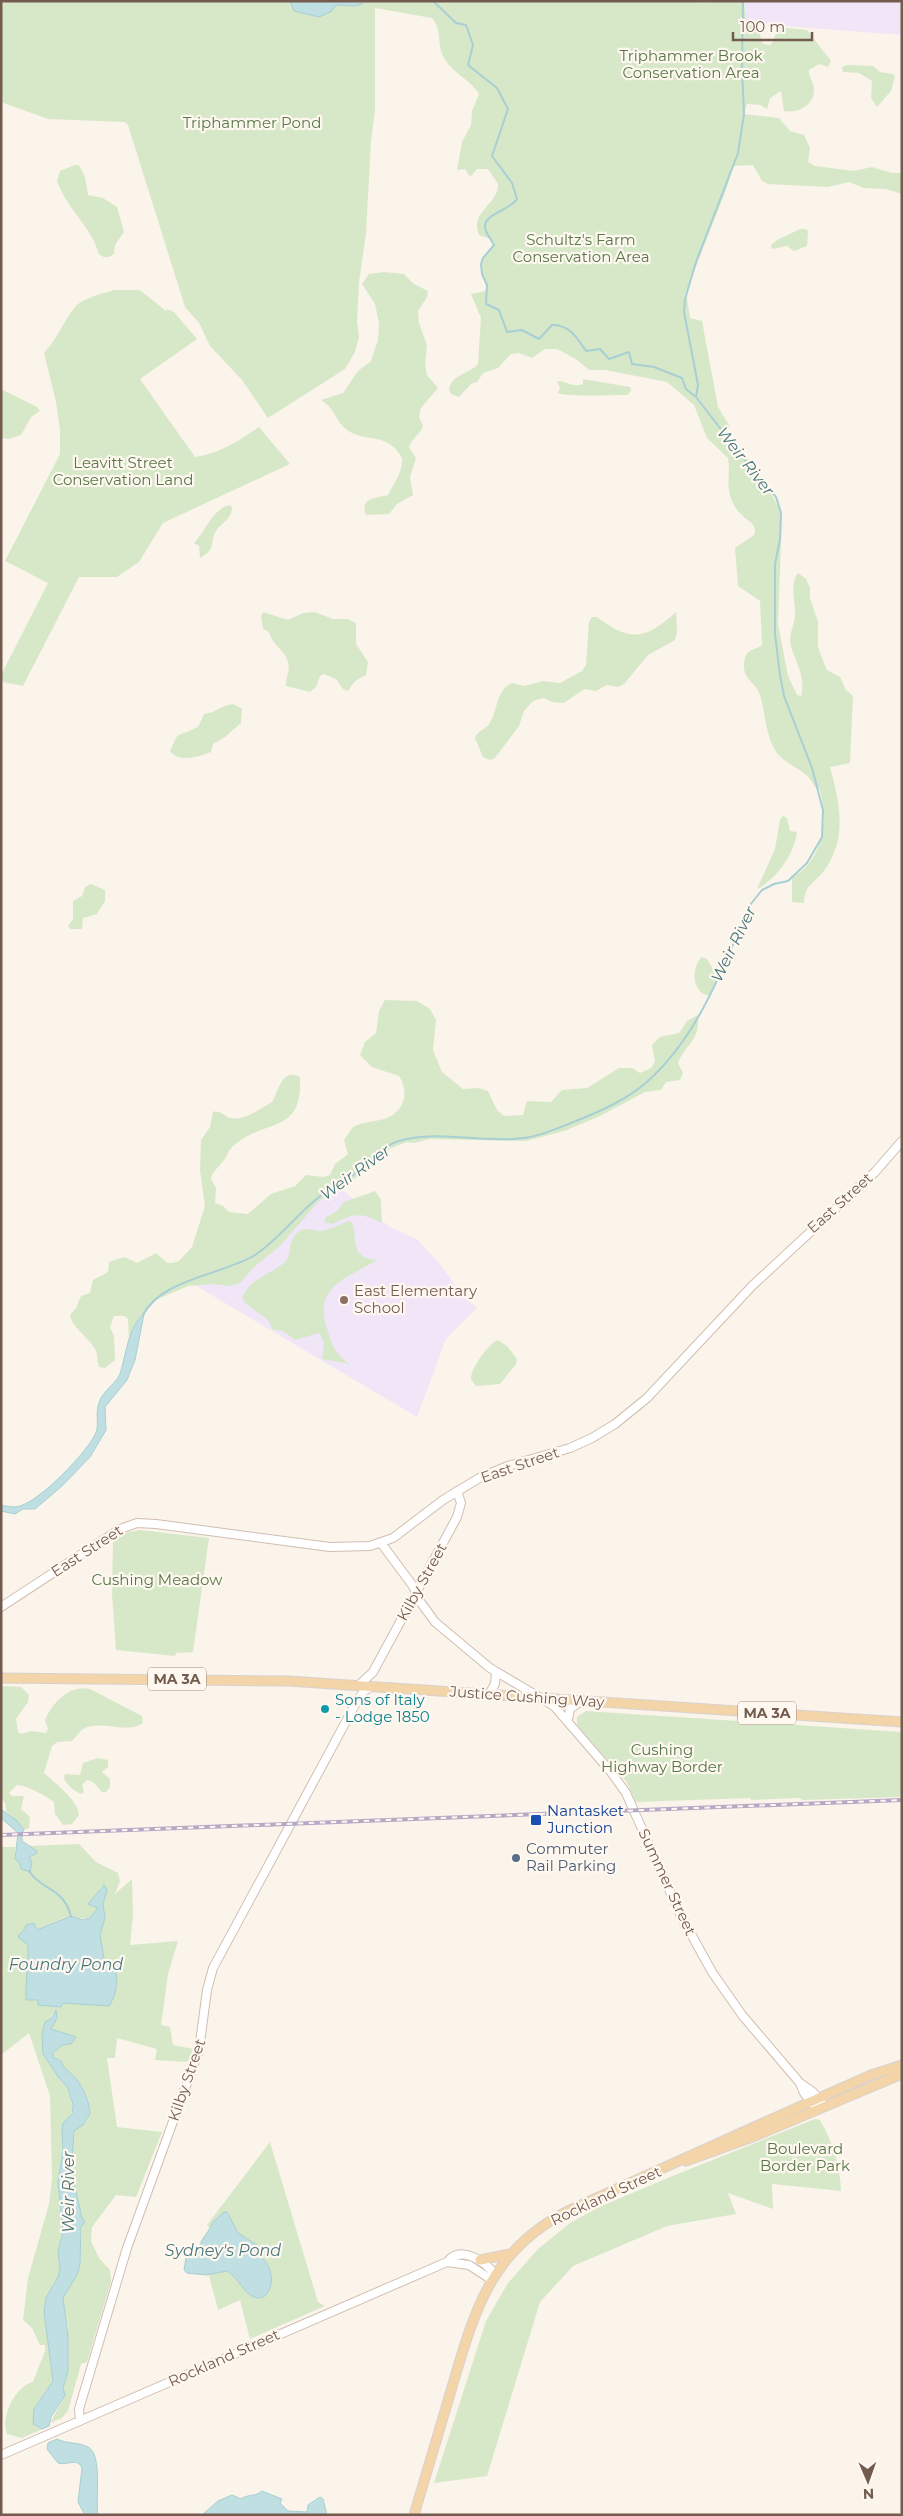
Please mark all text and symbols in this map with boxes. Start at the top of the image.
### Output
scale bar [733,10,812,42]
text: 100 m [740,17,785,36]
park label: Triphammer Brook Conservation Area [619,46,763,82]
park label: Triphammer Pond [183,113,321,132]
park label: Schultz's Farm Conservation Area [512,230,650,266]
water label: Weir River [713,423,779,500]
park label: Leavitt Street Conservation Land [53,453,193,489]
water label: Weir River [707,903,760,985]
water label: Weir River [317,1140,394,1204]
street label: East Street [803,1168,876,1237]
place label: East Elementary School [354,1281,478,1317]
marker: East Elementary School [338,1294,350,1306]
street label: East Street [478,1442,561,1487]
street label: East Street [47,1520,126,1581]
street label: Kilby Street [392,1539,451,1624]
park label: Cushing Meadow [92,1570,223,1589]
road number: MA 3A [148,1668,206,1690]
street label: Justice Cushing Way [448,1682,606,1711]
place label: Sons of Italy - Lodge 1850 [335,1690,430,1726]
road number: MA 3A [738,1702,796,1725]
marker: Sons of Italy - Lodge 1850 [319,1703,331,1715]
park label: Cushing Highway Border [601,1740,723,1776]
place label: Nantasket Junction [546,1801,624,1837]
marker: Nantasket Junction [529,1813,543,1827]
street label: Summer Street [634,1825,700,1938]
place label: Commuter Rail Parking [526,1839,616,1875]
marker: Commuter Rail Parking [510,1852,522,1864]
water label: Foundry Pond [9,1955,123,1974]
street label: Kilby Street [164,2036,210,2124]
park label: Boulevard Border Park [760,2139,850,2175]
water label: Weir River [59,2151,78,2233]
street label: Rockland Street [547,2162,664,2230]
water label: Sydney's Pond [165,2241,281,2260]
street label: Rockland Street [165,2324,282,2391]
north arrow [843,2456,893,2506]
text: N [862,2485,874,2503]

